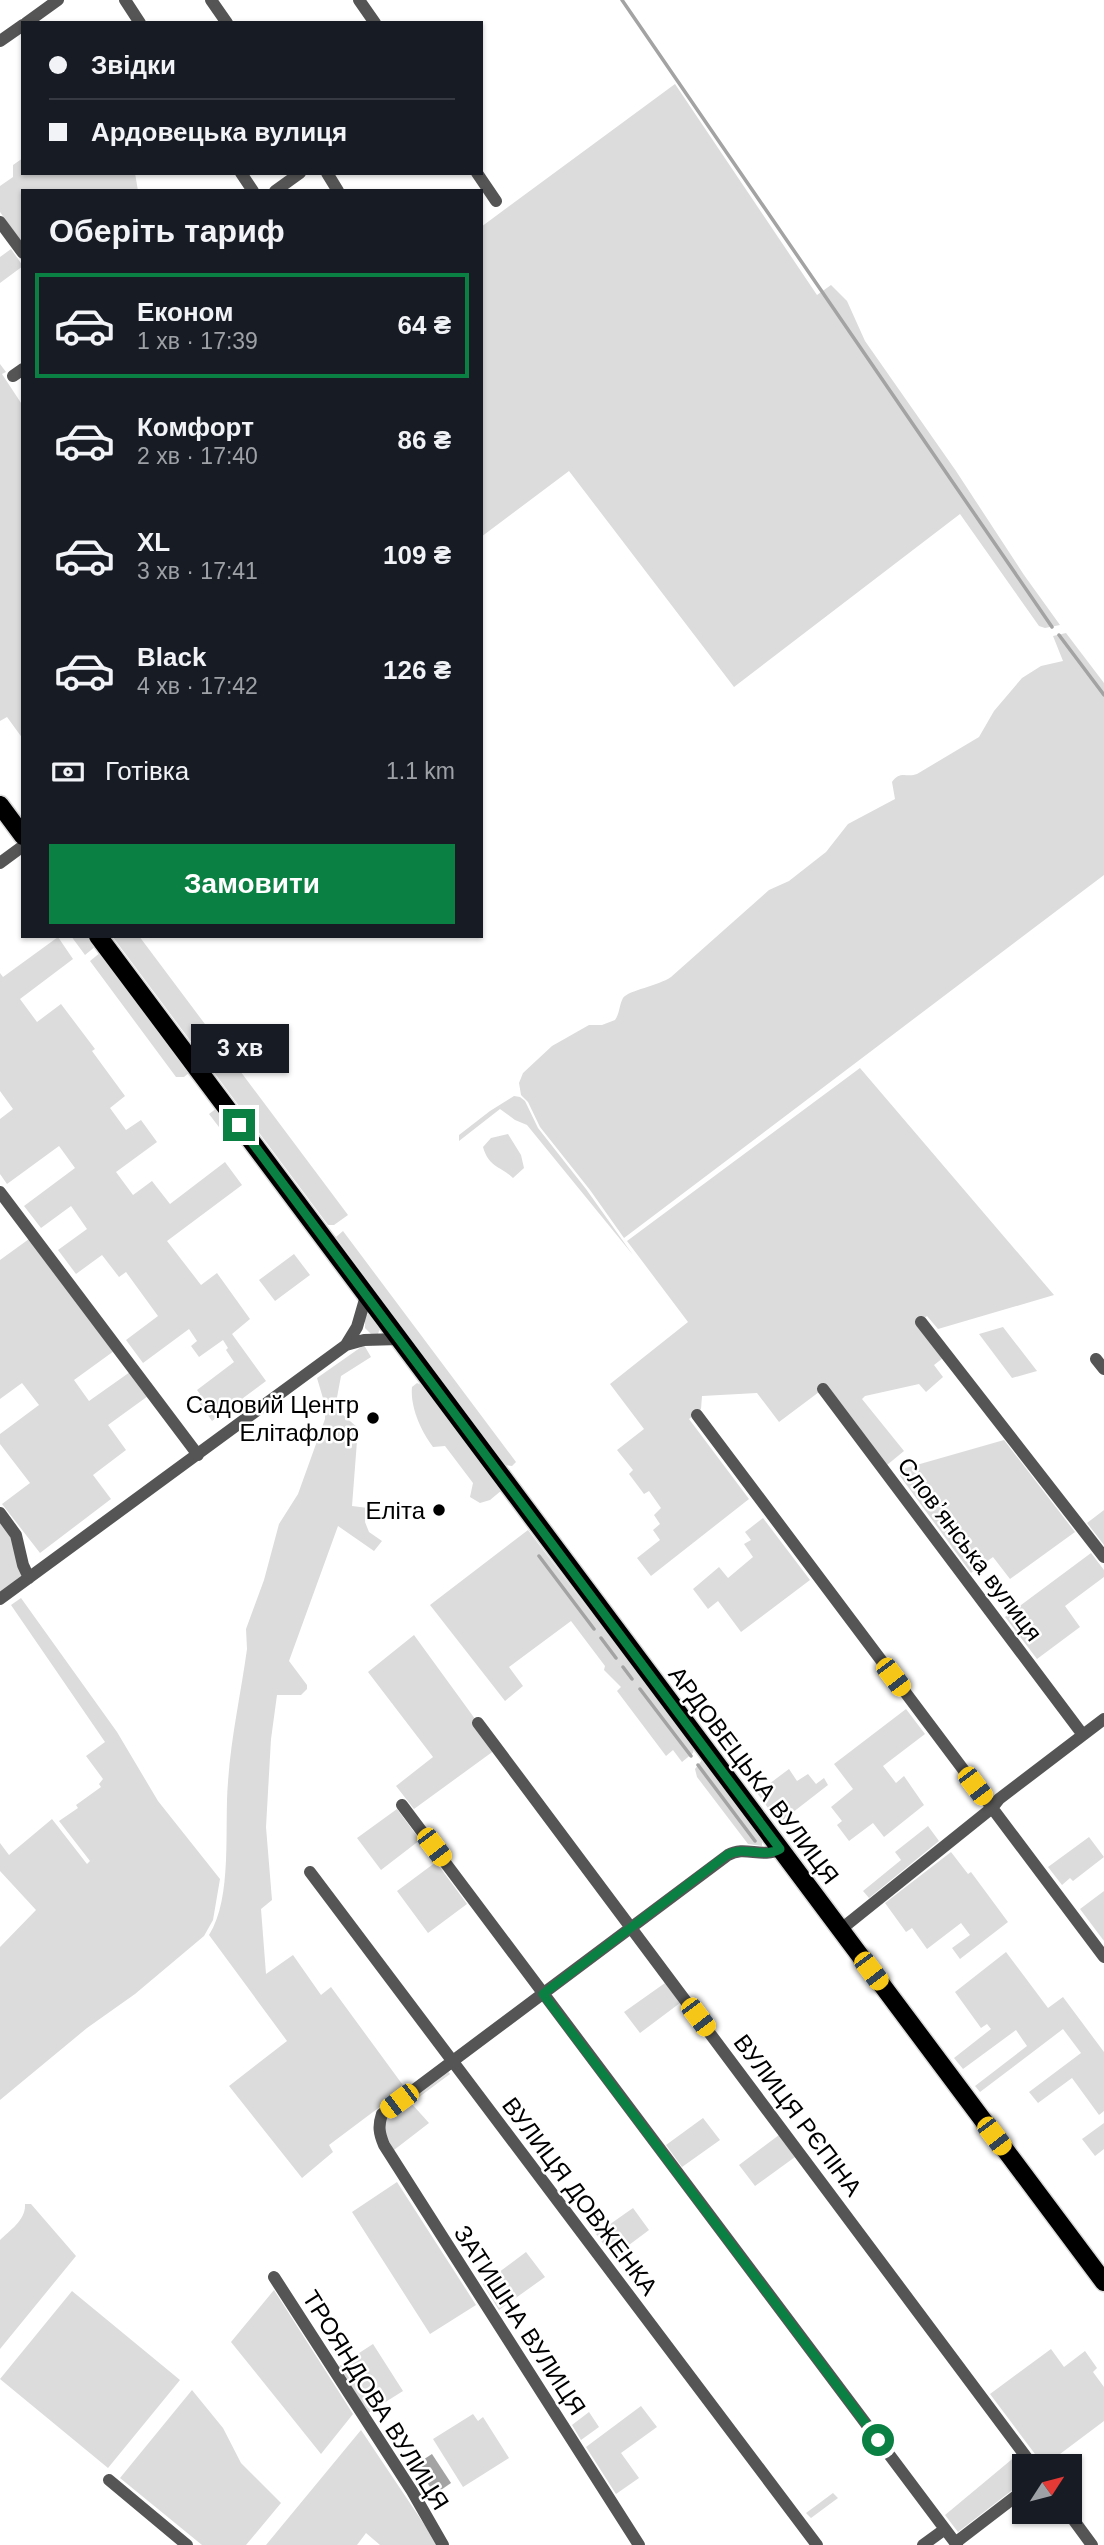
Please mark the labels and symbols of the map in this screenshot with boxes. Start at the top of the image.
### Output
callout: 3 хв [190,1024,288,1072]
route end [223,1109,255,1141]
place label: Садовий Центр Елітафлор [186,1391,359,1446]
marker: Садовий Центр Елітафлор [365,1410,381,1426]
street label: Словʼянська вулиця [892,1452,1048,1646]
place label: Еліта [366,1497,426,1524]
marker: Еліта [431,1502,447,1518]
car [872,1654,915,1700]
street label: АРДОВЕЦЬКА ВУЛИЦЯ [663,1661,845,1889]
car [954,1763,997,1809]
car [413,1824,456,1870]
car [850,1948,893,1994]
car [677,1994,720,2040]
street label: ВУЛИЦЯ РЄПІНА [729,2029,867,2201]
car [376,2080,423,2122]
street label: ВУЛИЦЯ ДОВЖЕНКА [497,2092,663,2300]
car [973,2113,1016,2159]
street label: ЗАТИШНА ВУЛИЦЯ [449,2220,591,2420]
street label: ТРОЯНДОВА ВУЛИЦЯ [297,2285,455,2515]
route start [862,2424,894,2456]
north arrow [1012,2454,1082,2524]

